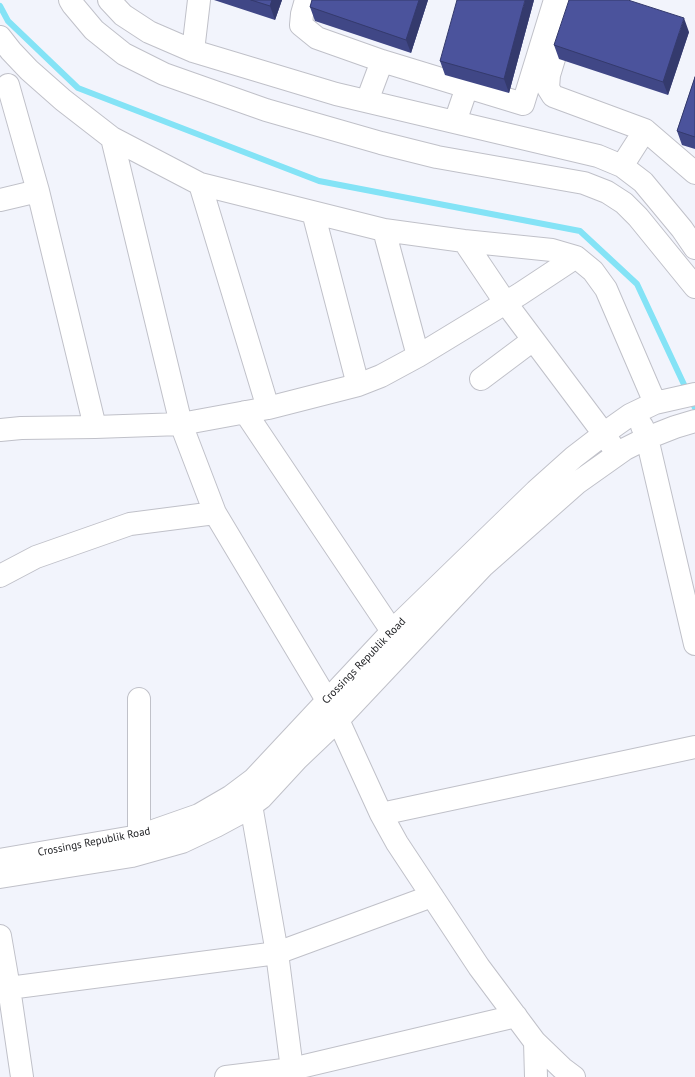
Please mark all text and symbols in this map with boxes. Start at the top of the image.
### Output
street label: Crossings Republik Road [319,615,409,707]
street label: Crossings Republik Road [37,825,151,859]

